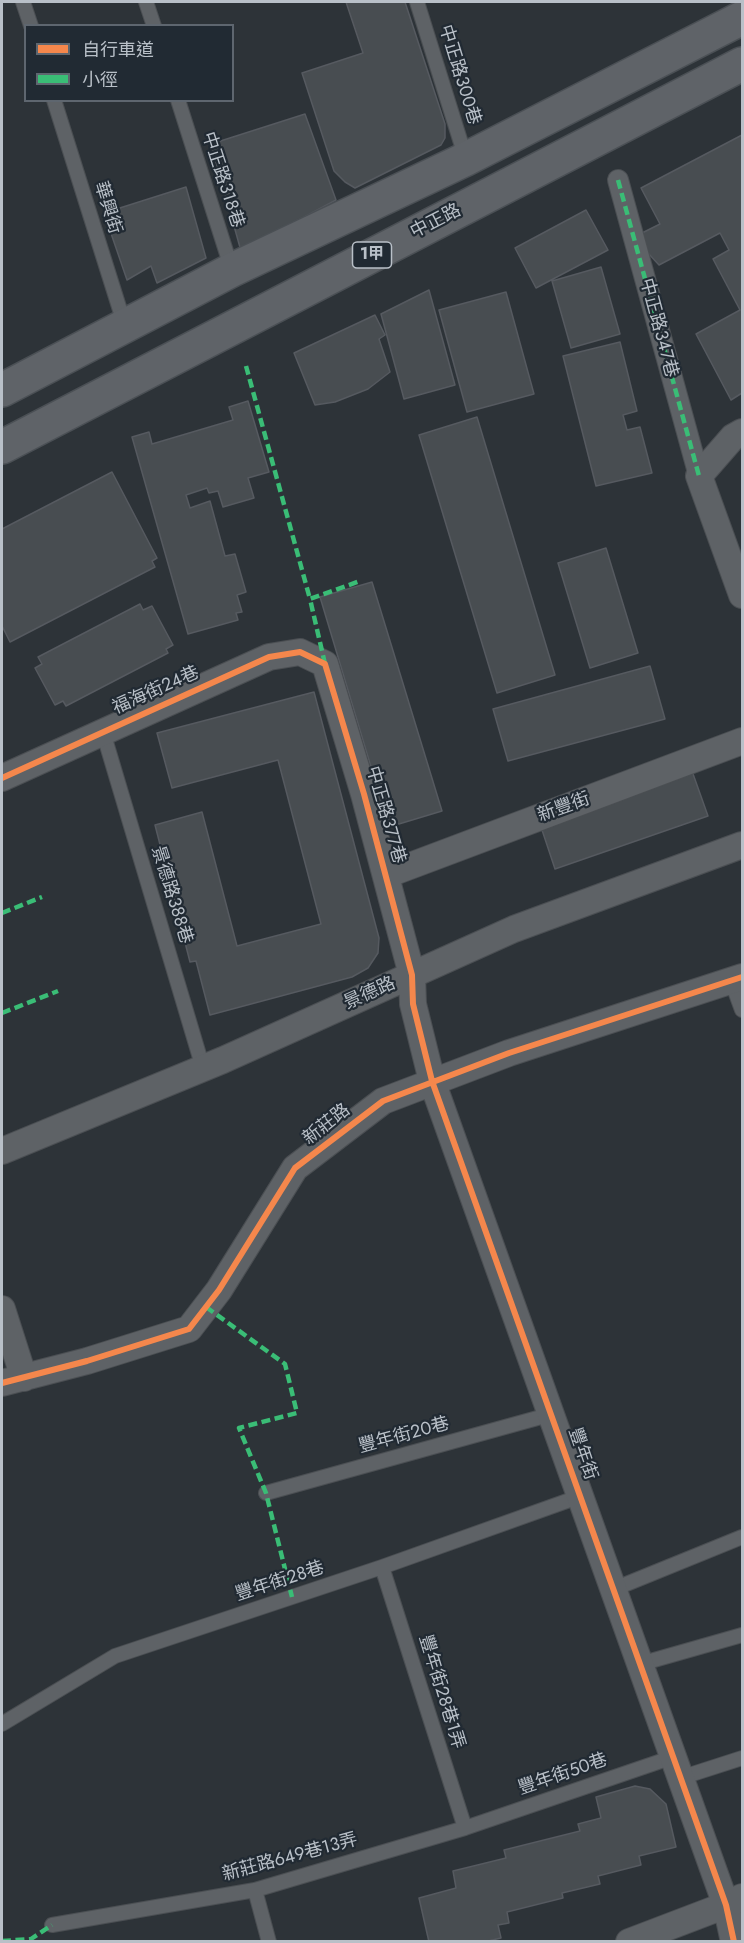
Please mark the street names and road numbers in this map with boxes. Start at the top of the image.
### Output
street label: 中正路300巷 [434,22,484,128]
street label: 中正路318巷 [196,129,248,231]
street label: 華興街 [89,179,125,237]
street label: 中正路 [407,200,465,244]
road number: 1甲 [352,242,392,268]
street label: 中正路347巷 [634,276,682,380]
street label: 福海街24巷 [109,662,203,720]
street label: 中正路377巷 [361,764,409,866]
street label: 新豐街 [535,789,593,827]
street label: 景德路388巷 [146,843,196,947]
street label: 景德路 [341,973,399,1015]
street label: 新莊路 [299,1100,355,1150]
street label: 豐年街20巷 [356,1414,452,1458]
street label: 豐年街 [563,1425,601,1483]
street label: 豐年街28巷 [233,1558,327,1606]
street label: 豐年街28巷1弄 [413,1632,469,1752]
street label: 豐年街50巷 [516,1750,610,1800]
street label: 新莊路649巷13弄 [220,1830,360,1886]

